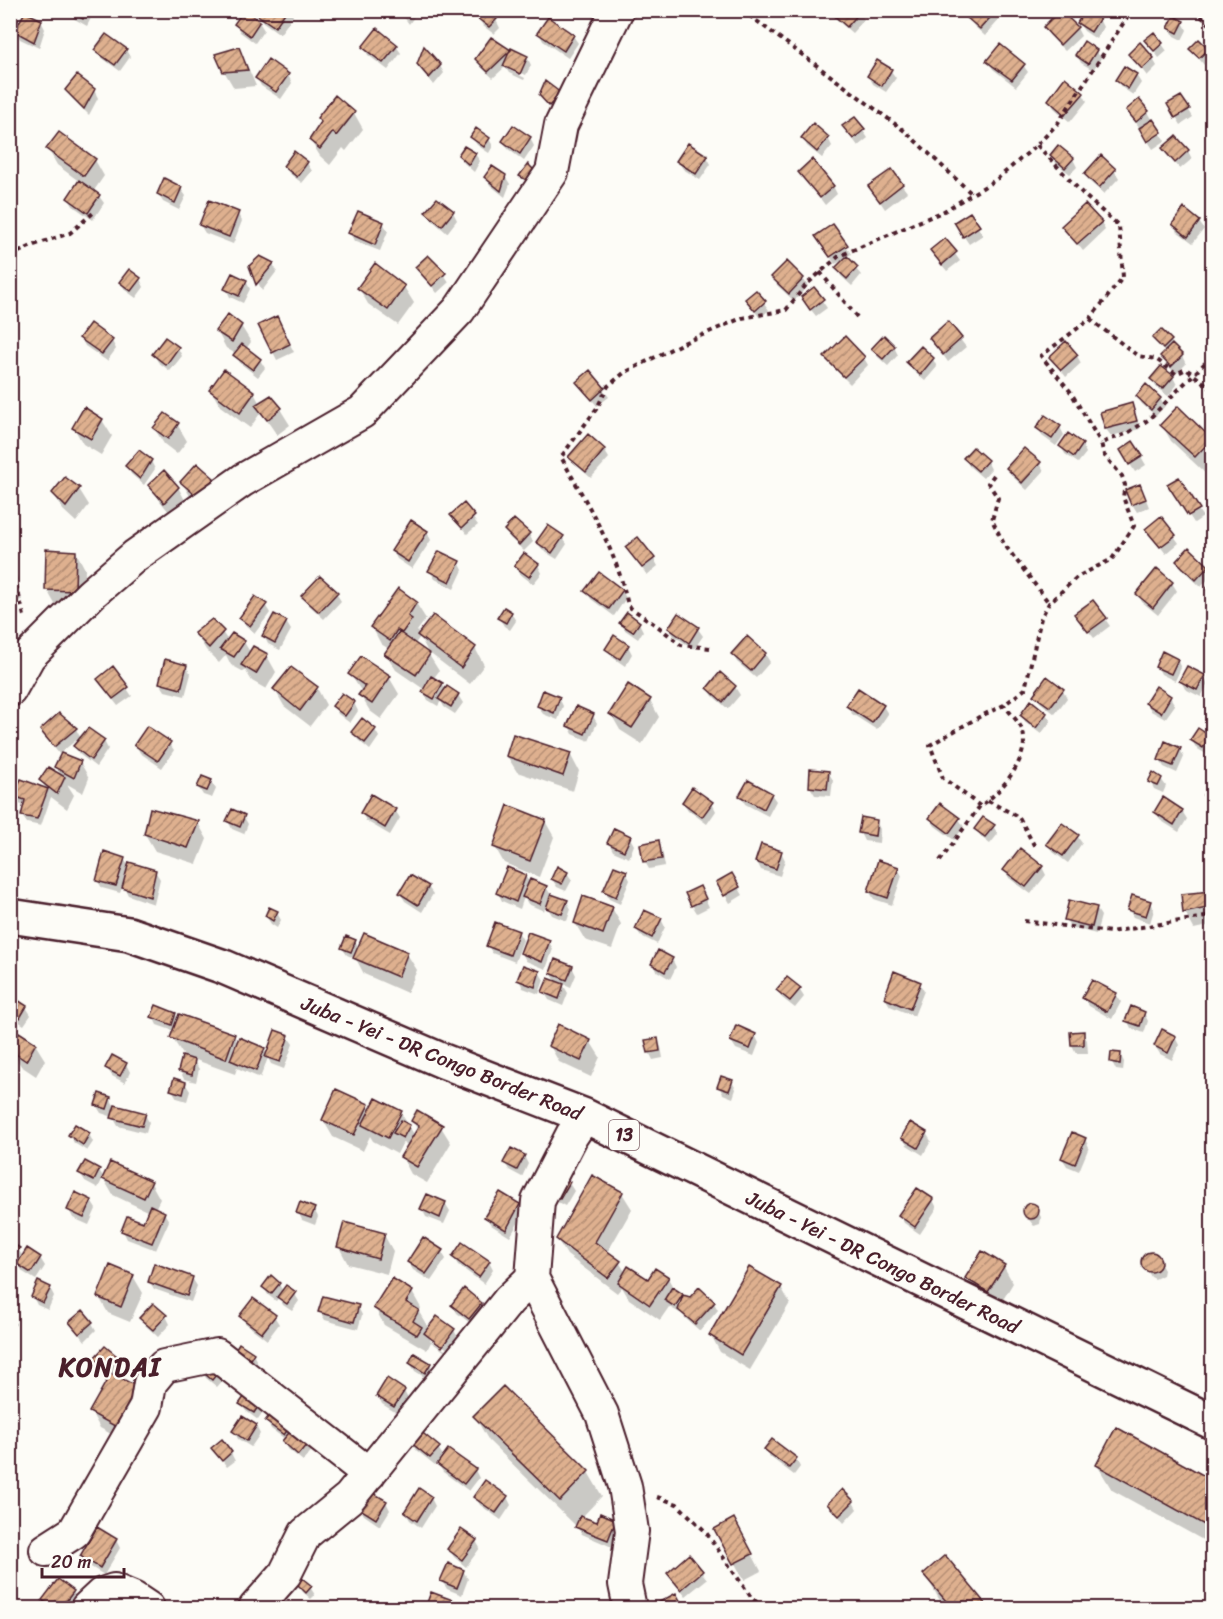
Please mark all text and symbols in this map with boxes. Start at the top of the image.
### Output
street label: Juba - Yei - DR Congo Border Road [295,986,589,1132]
road number: 13 [609,1120,639,1150]
street label: Juba - Yei - DR Congo Border Road [739,1180,1027,1345]
district label: KONDAI [58,1344,162,1390]
scale bar [42,1541,124,1579]
text: 20 m [51,1546,91,1578]

